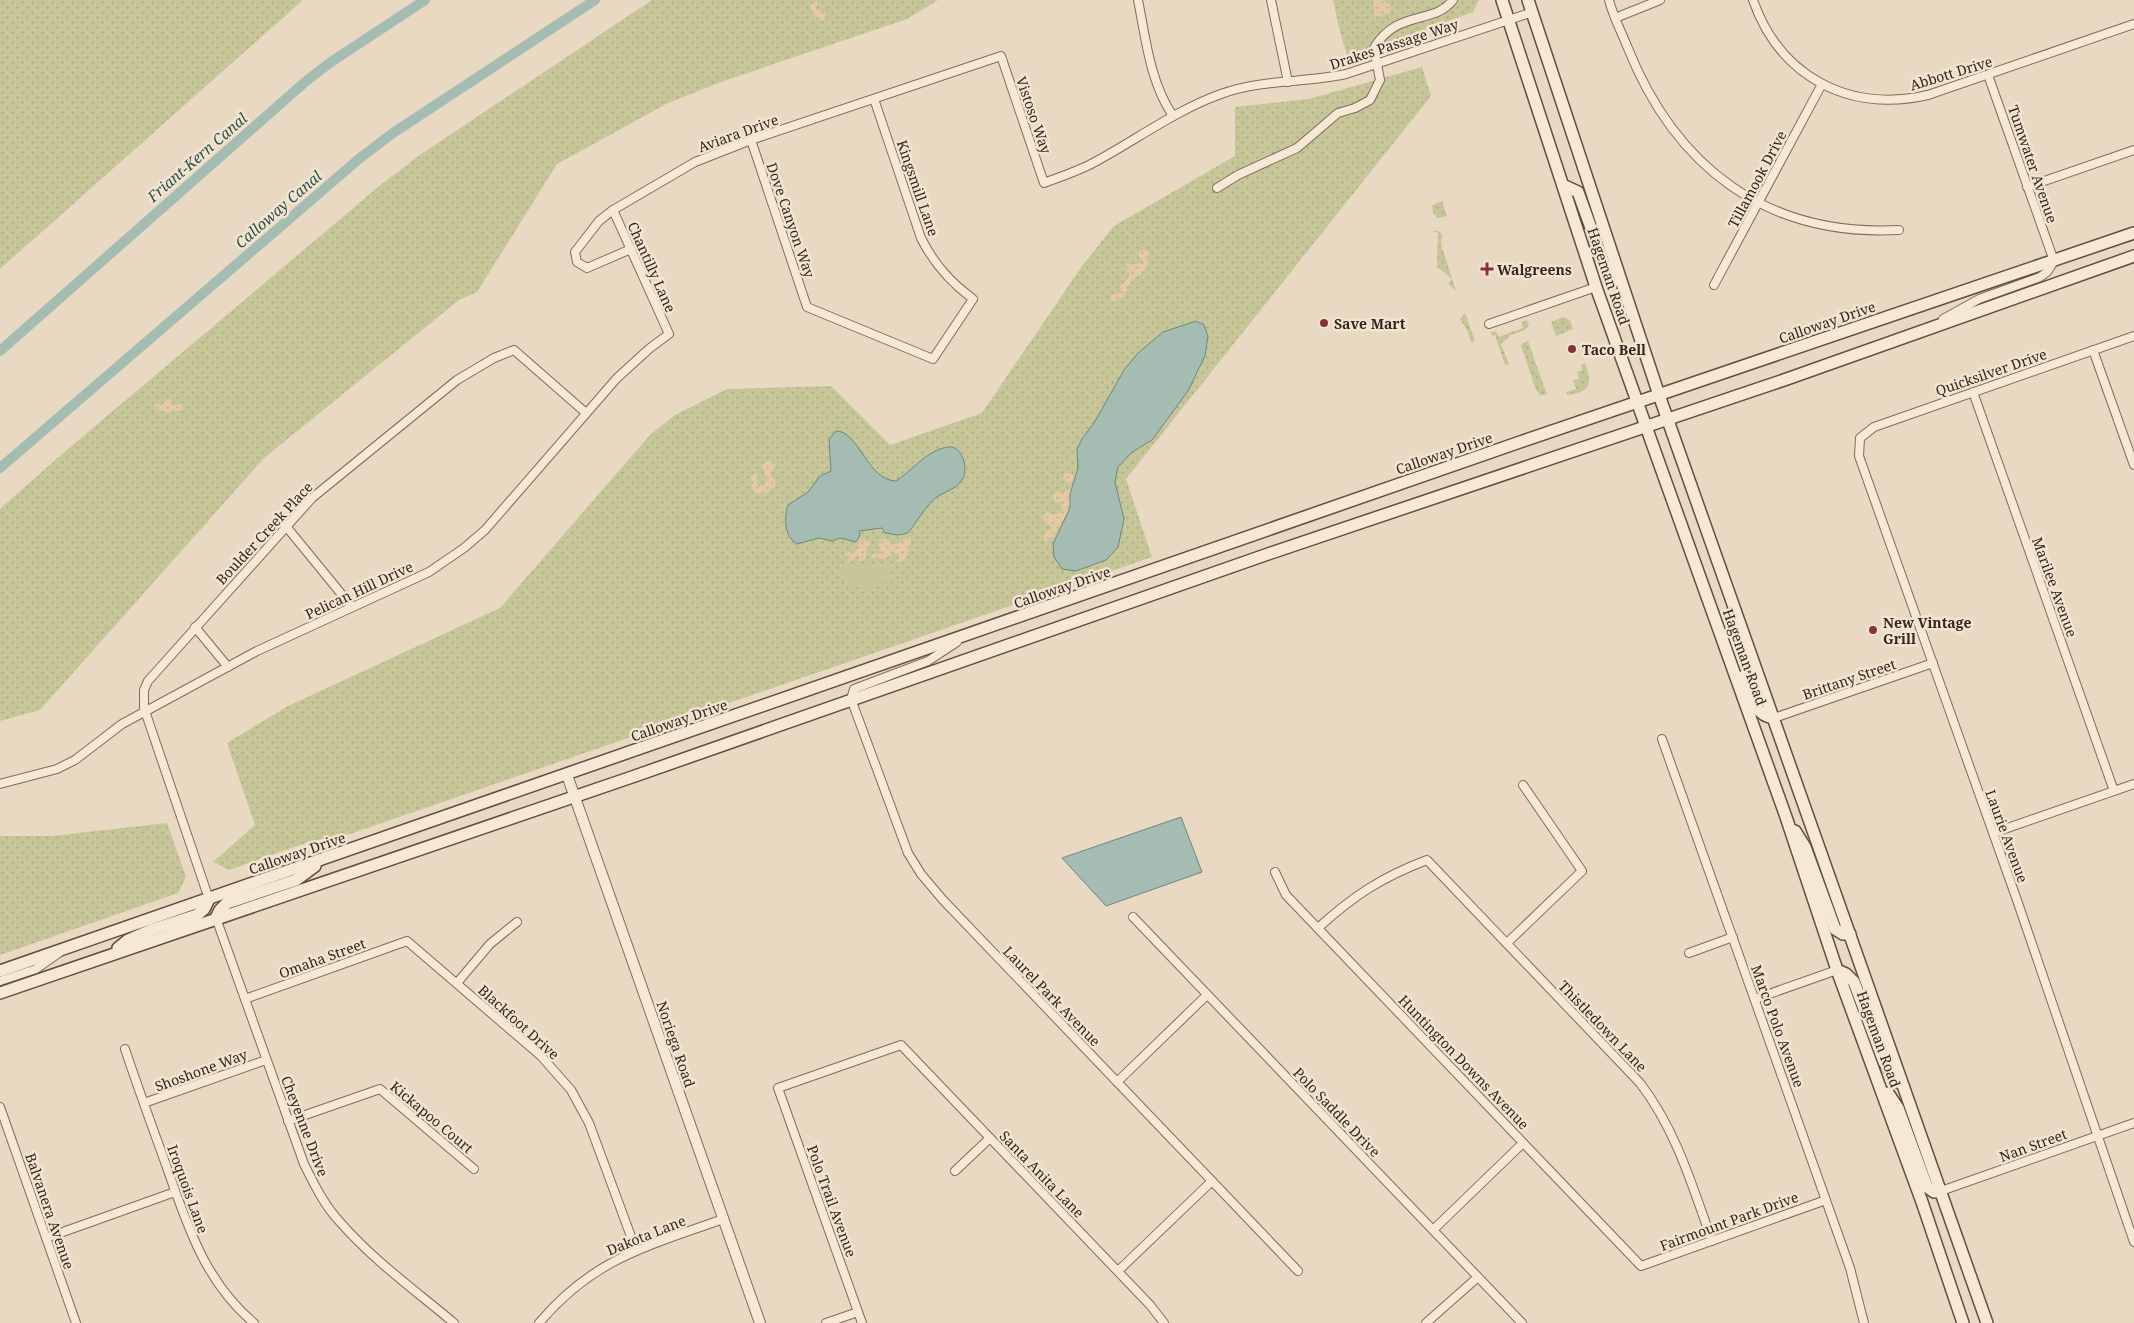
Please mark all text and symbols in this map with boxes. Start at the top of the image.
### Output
street label: Drakes Passage Way [1327,14,1461,74]
street label: Abbott Drive [1907,51,1995,95]
street label: Vistoso Way [1012,74,1056,156]
street label: Tumwater Avenue [2004,103,2062,225]
water label: Friant-Kern Canal [142,108,251,207]
street label: Aviara Drive [695,110,781,156]
street label: Tillamook Drive [1723,127,1791,231]
street label: Kingsmill Lane [893,137,943,239]
street label: Dove Canyon Way [762,160,820,280]
water label: Calloway Canal [230,166,326,252]
street label: Chantilly Lane [624,219,680,315]
street label: Hageman Road [1583,225,1635,327]
place label: Walgreens [1497,260,1572,279]
marker: Walgreens [1481,263,1493,275]
street label: Calloway Drive [1776,297,1878,347]
place label: Save Mart [1334,314,1406,333]
marker: Save Mart [1318,317,1330,329]
place label: Taco Bell [1582,340,1646,359]
marker: Taco Bell [1566,343,1578,355]
street label: Quicksilver Drive [1933,344,2049,400]
street label: Calloway Drive [1393,428,1495,478]
street label: Boulder Creek Place [211,478,317,588]
street label: Marilee Avenue [2028,534,2082,640]
street label: Pelican Hill Drive [302,557,416,623]
street label: Calloway Drive [1011,562,1113,612]
street label: Hageman Road [1719,606,1771,708]
place label: New Vintage Grill [1883,613,1972,648]
marker: New Vintage Grill [1867,624,1879,636]
street label: Brittany Street [1800,654,1898,704]
street label: Calloway Drive [628,695,730,745]
street label: Laurie Avenue [1981,787,2033,885]
street label: Calloway Drive [246,828,348,878]
street label: Omaha Street [276,933,368,982]
street label: Laurel Park Avenue [999,942,1105,1050]
street label: Marco Polo Avenue [1747,962,1809,1090]
street label: Thistledown Lane [1555,976,1651,1076]
street label: Blackfoot Drive [474,980,564,1064]
street label: Hageman Road [1853,988,1905,1090]
street label: Huntington Downs Avenue [1395,991,1533,1133]
street label: Noriega Road [652,998,700,1090]
street label: Shoshone Way [152,1044,250,1096]
street label: Polo Saddle Drive [1289,1063,1385,1161]
street label: Cheyenne Drive [277,1073,333,1179]
street label: Kickapoo Court [387,1077,478,1157]
street label: Nan Street [1997,1124,2069,1166]
street label: Santa Anita Lane [996,1126,1088,1222]
street label: Iroquois Lane [163,1142,213,1236]
street label: Polo Trail Avenue [803,1142,861,1260]
street label: Balvanera Avenue [21,1150,79,1272]
street label: Fairmount Park Drive [1657,1187,1801,1255]
street label: Dakota Lane [604,1211,688,1259]

